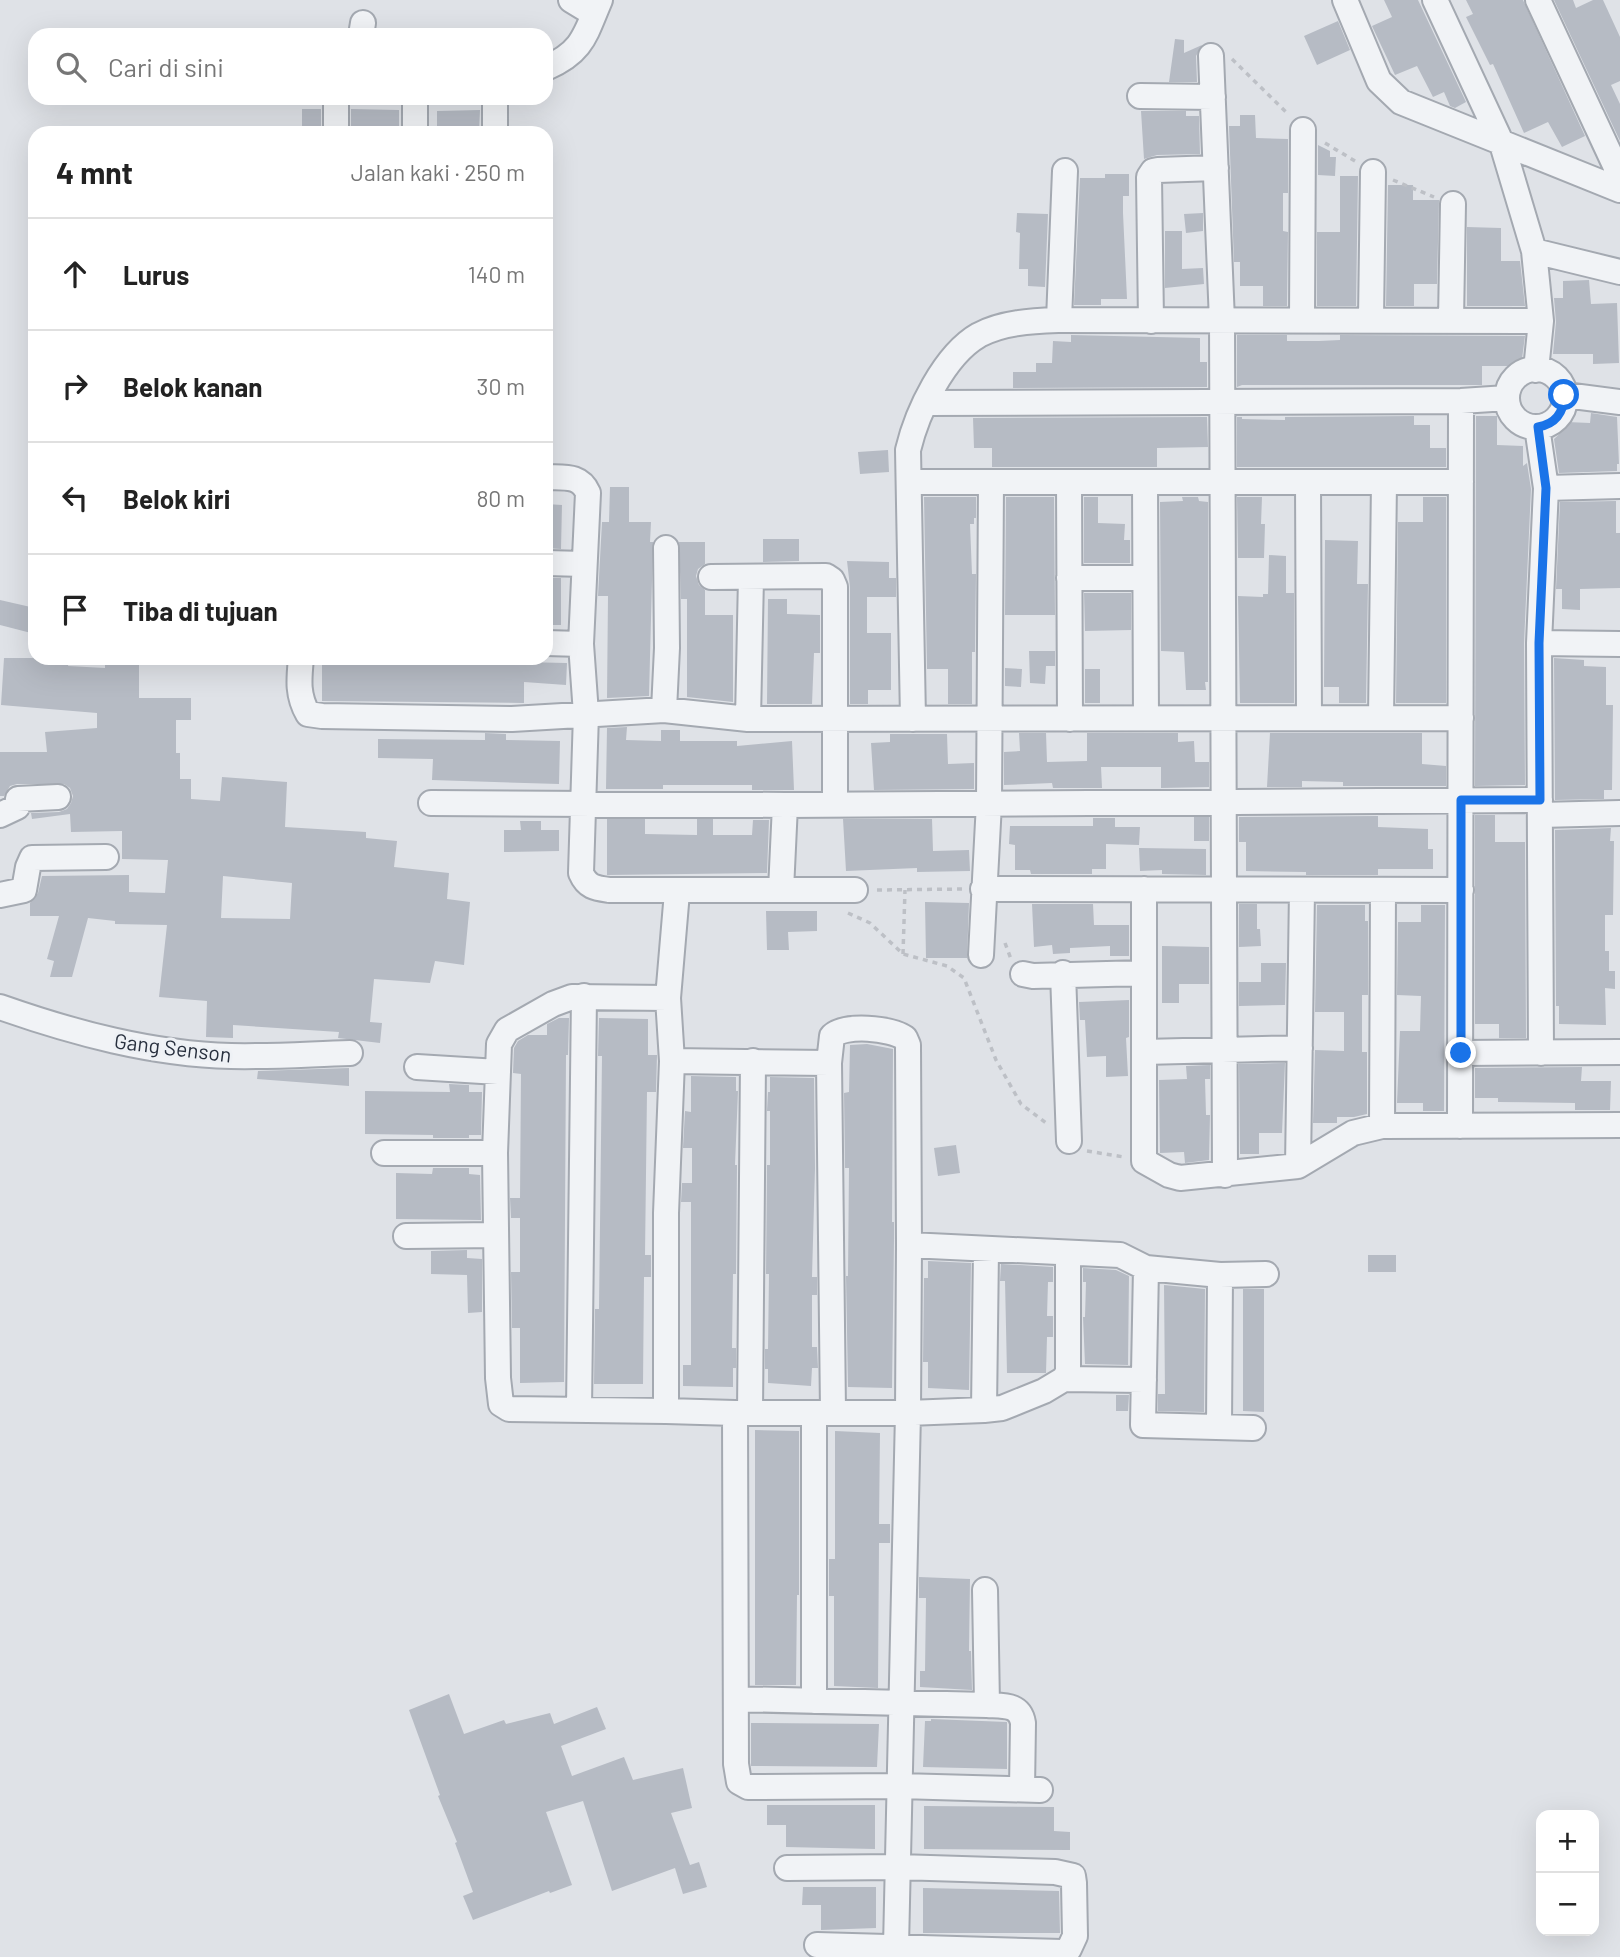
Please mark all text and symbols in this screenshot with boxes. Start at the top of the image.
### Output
search box [28,28,553,105]
icon: search [52,48,90,86]
text: Cari di sini [108,51,224,82]
text: 4 mnt [56,154,133,190]
text: Jalan kaki · 250 m [351,158,525,186]
icon: ahead [56,255,94,293]
text: Lurus [123,259,189,290]
text: 140 m [468,260,525,288]
icon: right [56,367,94,405]
text: Belok kanan [123,371,262,402]
text: 30 m [477,372,525,400]
route start [1548,379,1579,410]
icon: left [56,479,94,517]
text: Belok kiri [123,483,230,514]
text: 80 m [476,484,525,512]
icon: arrive [56,591,94,629]
text: Tiba di tujuan [123,595,278,626]
street label: Gang Senson [113,1027,233,1067]
route end [1445,1037,1476,1068]
map controls [1536,1810,1599,1936]
button: + [1536,1810,1599,1873]
button: − [1536,1873,1599,1936]

